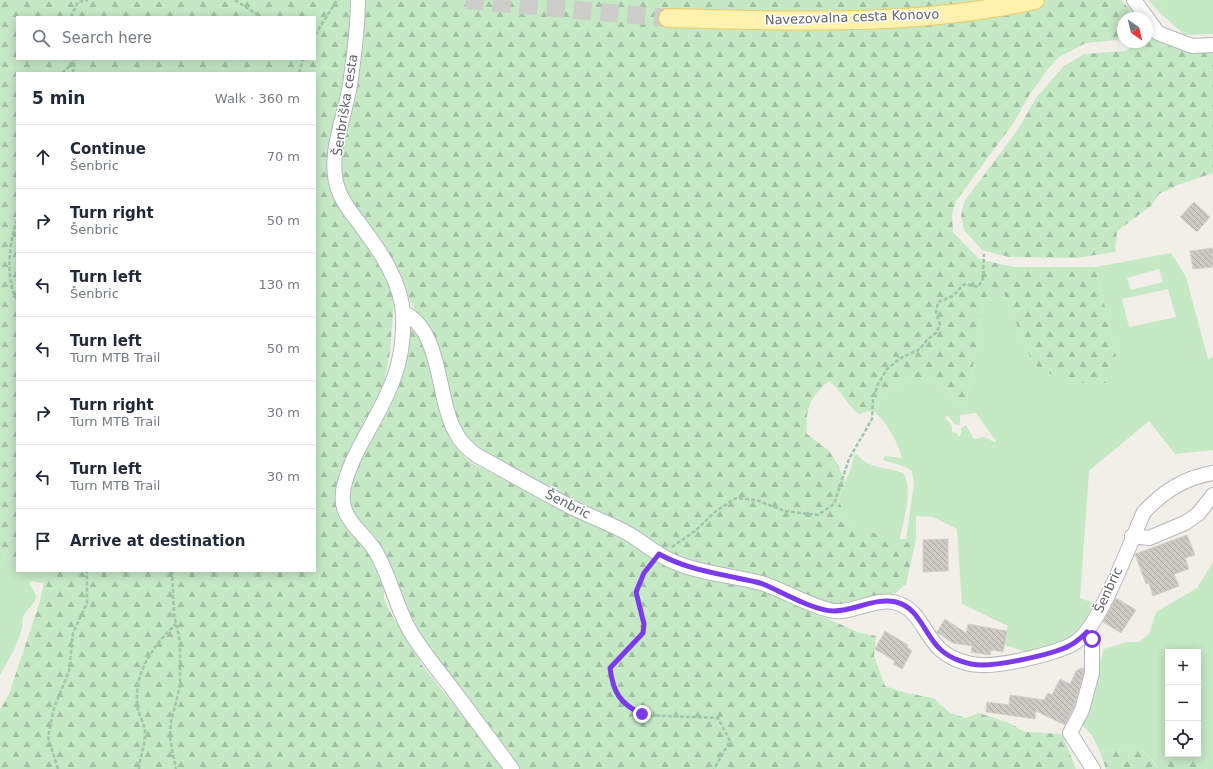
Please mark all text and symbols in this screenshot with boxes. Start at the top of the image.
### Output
street label: Navezovalna cesta Konovo [765,6,940,28]
north arrow [1117,12,1153,48]
search box [16,16,316,60]
icon: search [30,27,52,49]
text: Search here [62,29,152,47]
street label: Šenbriška cesta [330,53,360,157]
text: 5 min [32,88,85,108]
text: Walk · 360 m [215,91,300,106]
text: Continue [70,140,146,158]
icon: ahead [32,146,54,168]
text: 70 m [267,149,300,164]
text: Šenbric [70,158,119,173]
text: Turn right [70,204,154,222]
icon: right [32,210,54,232]
text: 50 m [267,213,300,228]
text: Šenbric [70,222,119,237]
text: Turn left [70,268,142,286]
icon: left [32,274,54,296]
text: 130 m [258,277,300,292]
text: Šenbric [70,286,119,301]
text: Turn left [70,332,142,350]
icon: left [32,338,54,360]
text: 50 m [267,341,300,356]
text: Turn MTB Trail [70,350,160,365]
text: Turn right [70,396,154,414]
icon: right [32,402,54,424]
text: 30 m [267,405,300,420]
text: Turn MTB Trail [70,414,160,429]
text: Turn left [70,460,142,478]
icon: left [32,466,54,488]
text: 30 m [267,469,300,484]
text: Turn MTB Trail [70,478,160,493]
street label: Šenbric [543,486,593,522]
icon: arrive [32,530,54,552]
text: Arrive at destination [70,532,245,550]
street label: Šenbric [1091,565,1125,615]
route start [1083,630,1101,648]
map controls [1165,649,1201,757]
button: + [1165,649,1201,685]
button: − [1165,685,1201,721]
route end [633,705,651,723]
button: locate [1165,721,1201,757]

